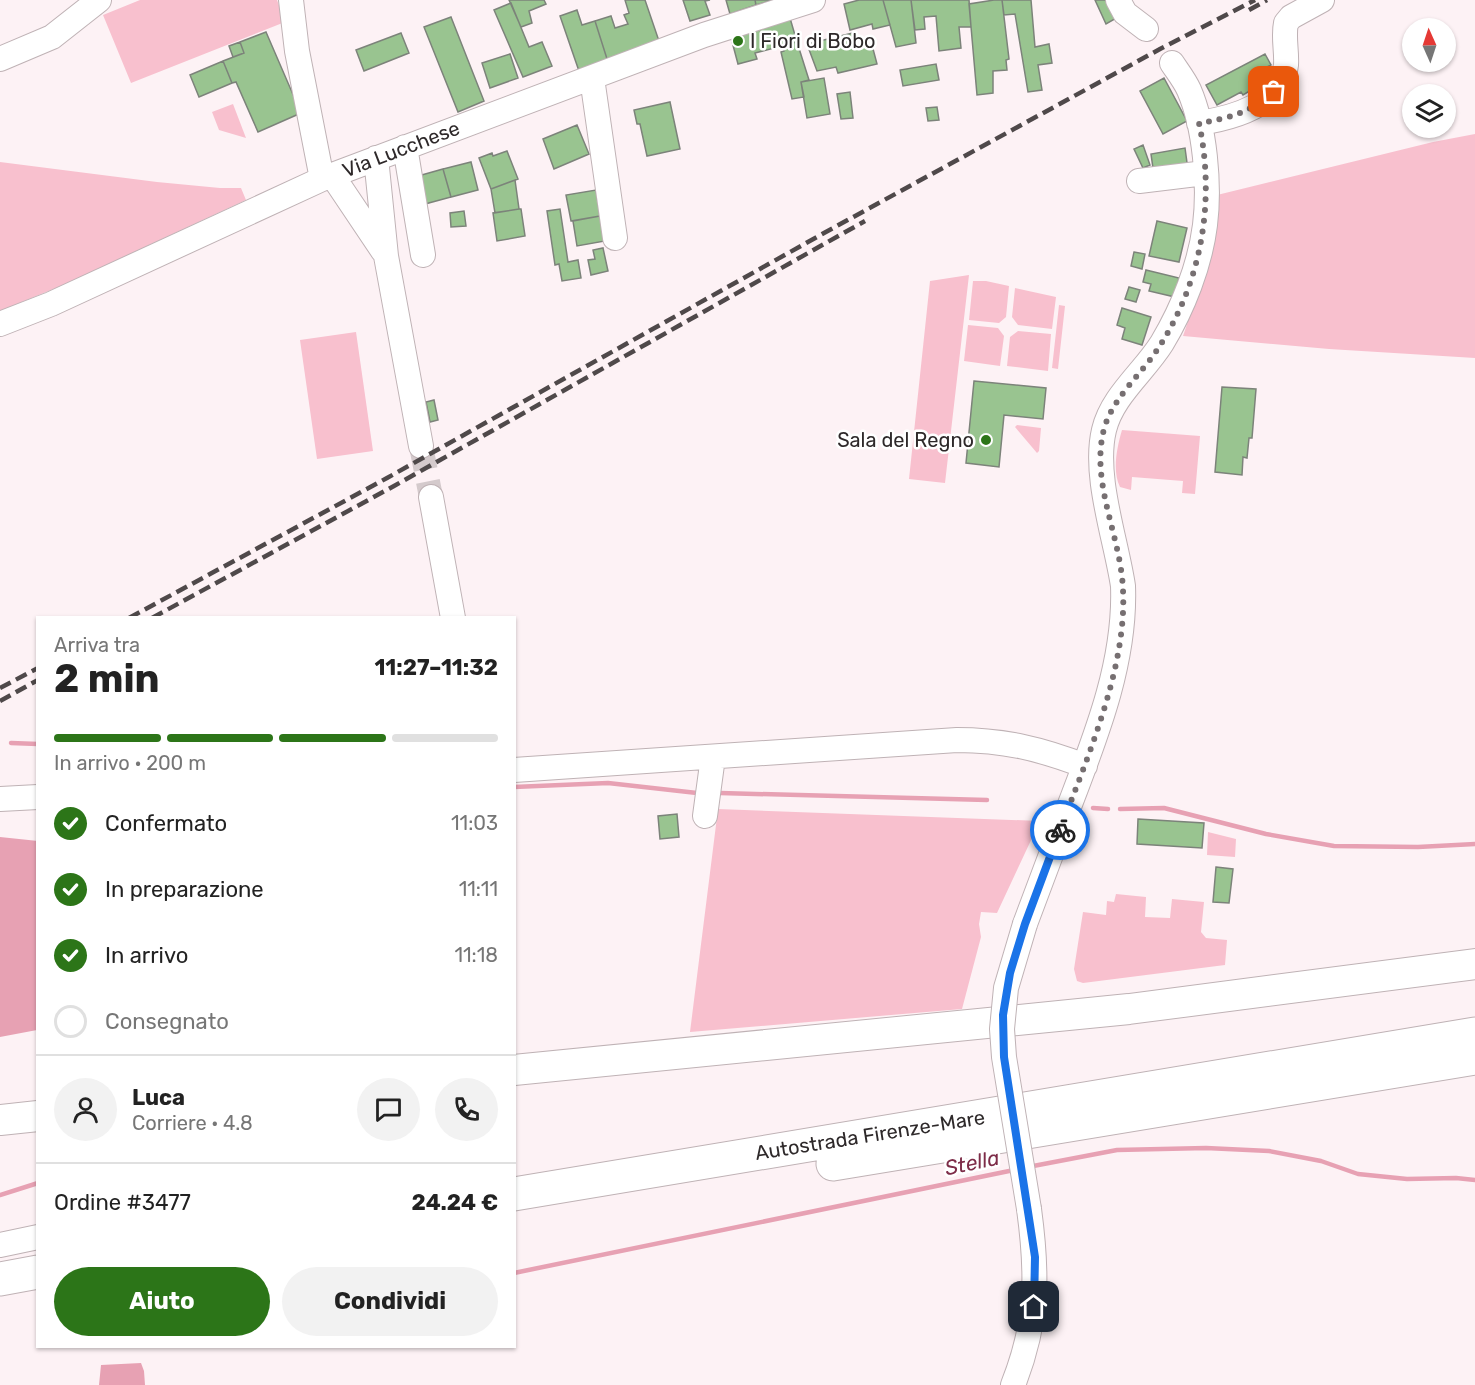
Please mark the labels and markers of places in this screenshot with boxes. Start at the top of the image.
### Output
place label: I Fiori di Bobo [750,29,876,53]
marker: I Fiori di Bobo [731,34,745,48]
pin [1248,66,1299,117]
place label: Sala del Regno [837,428,974,452]
marker: Sala del Regno [979,433,993,447]
pin [1008,1281,1059,1332]

